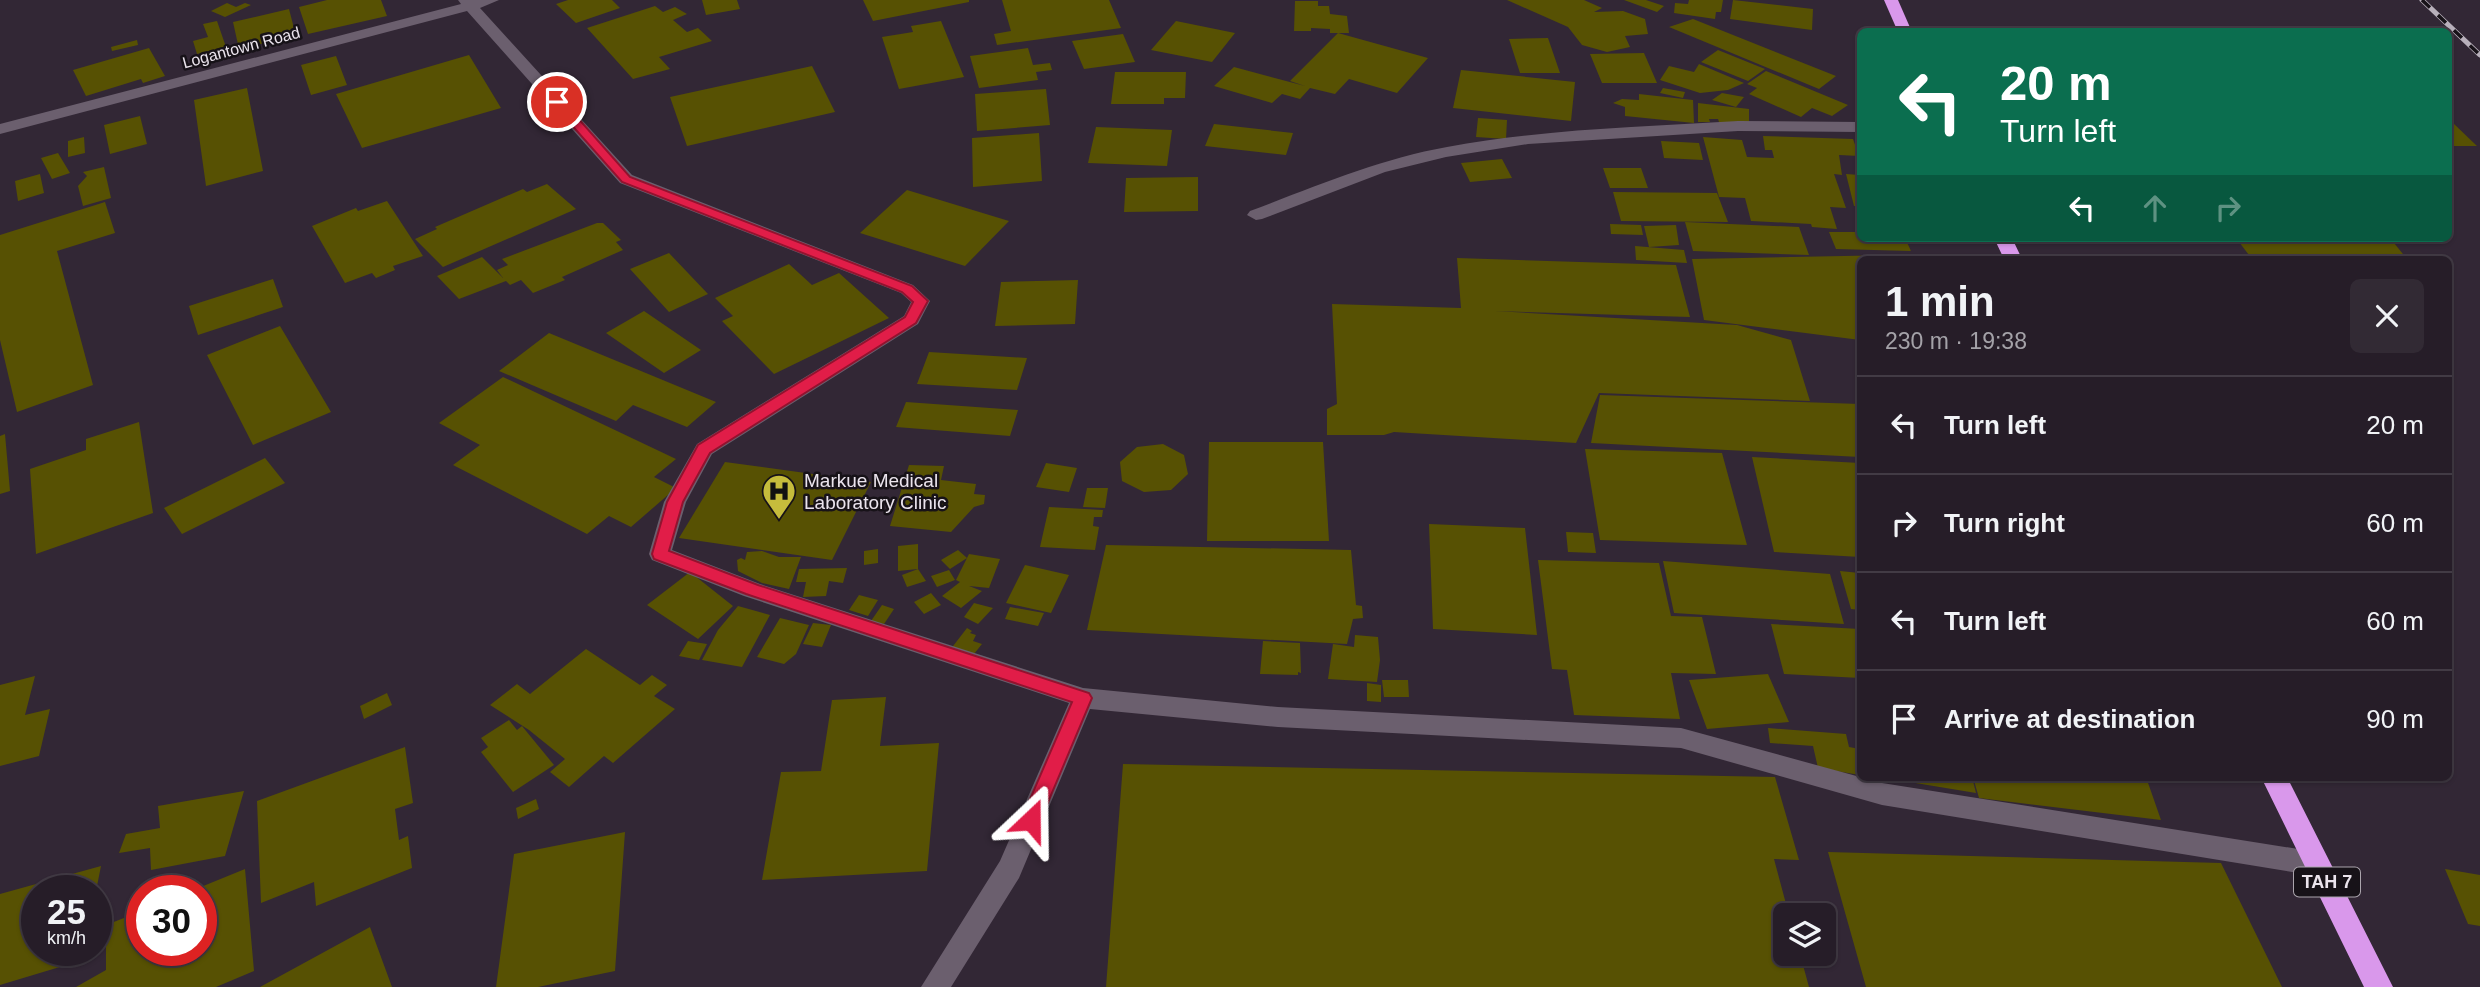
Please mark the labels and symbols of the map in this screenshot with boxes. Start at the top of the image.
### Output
street label: Logantown Road [180,24,302,71]
pin [527,72,587,132]
place label: Markue Medical Laboratory Clinic [804,470,947,513]
hospital icon: Markue Medical Laboratory Clinic [760,472,798,521]
position arrow [994,783,1068,857]
road number: TAH 7 [2294,868,2360,897]
speed limit sign: 30 [126,875,217,966]

